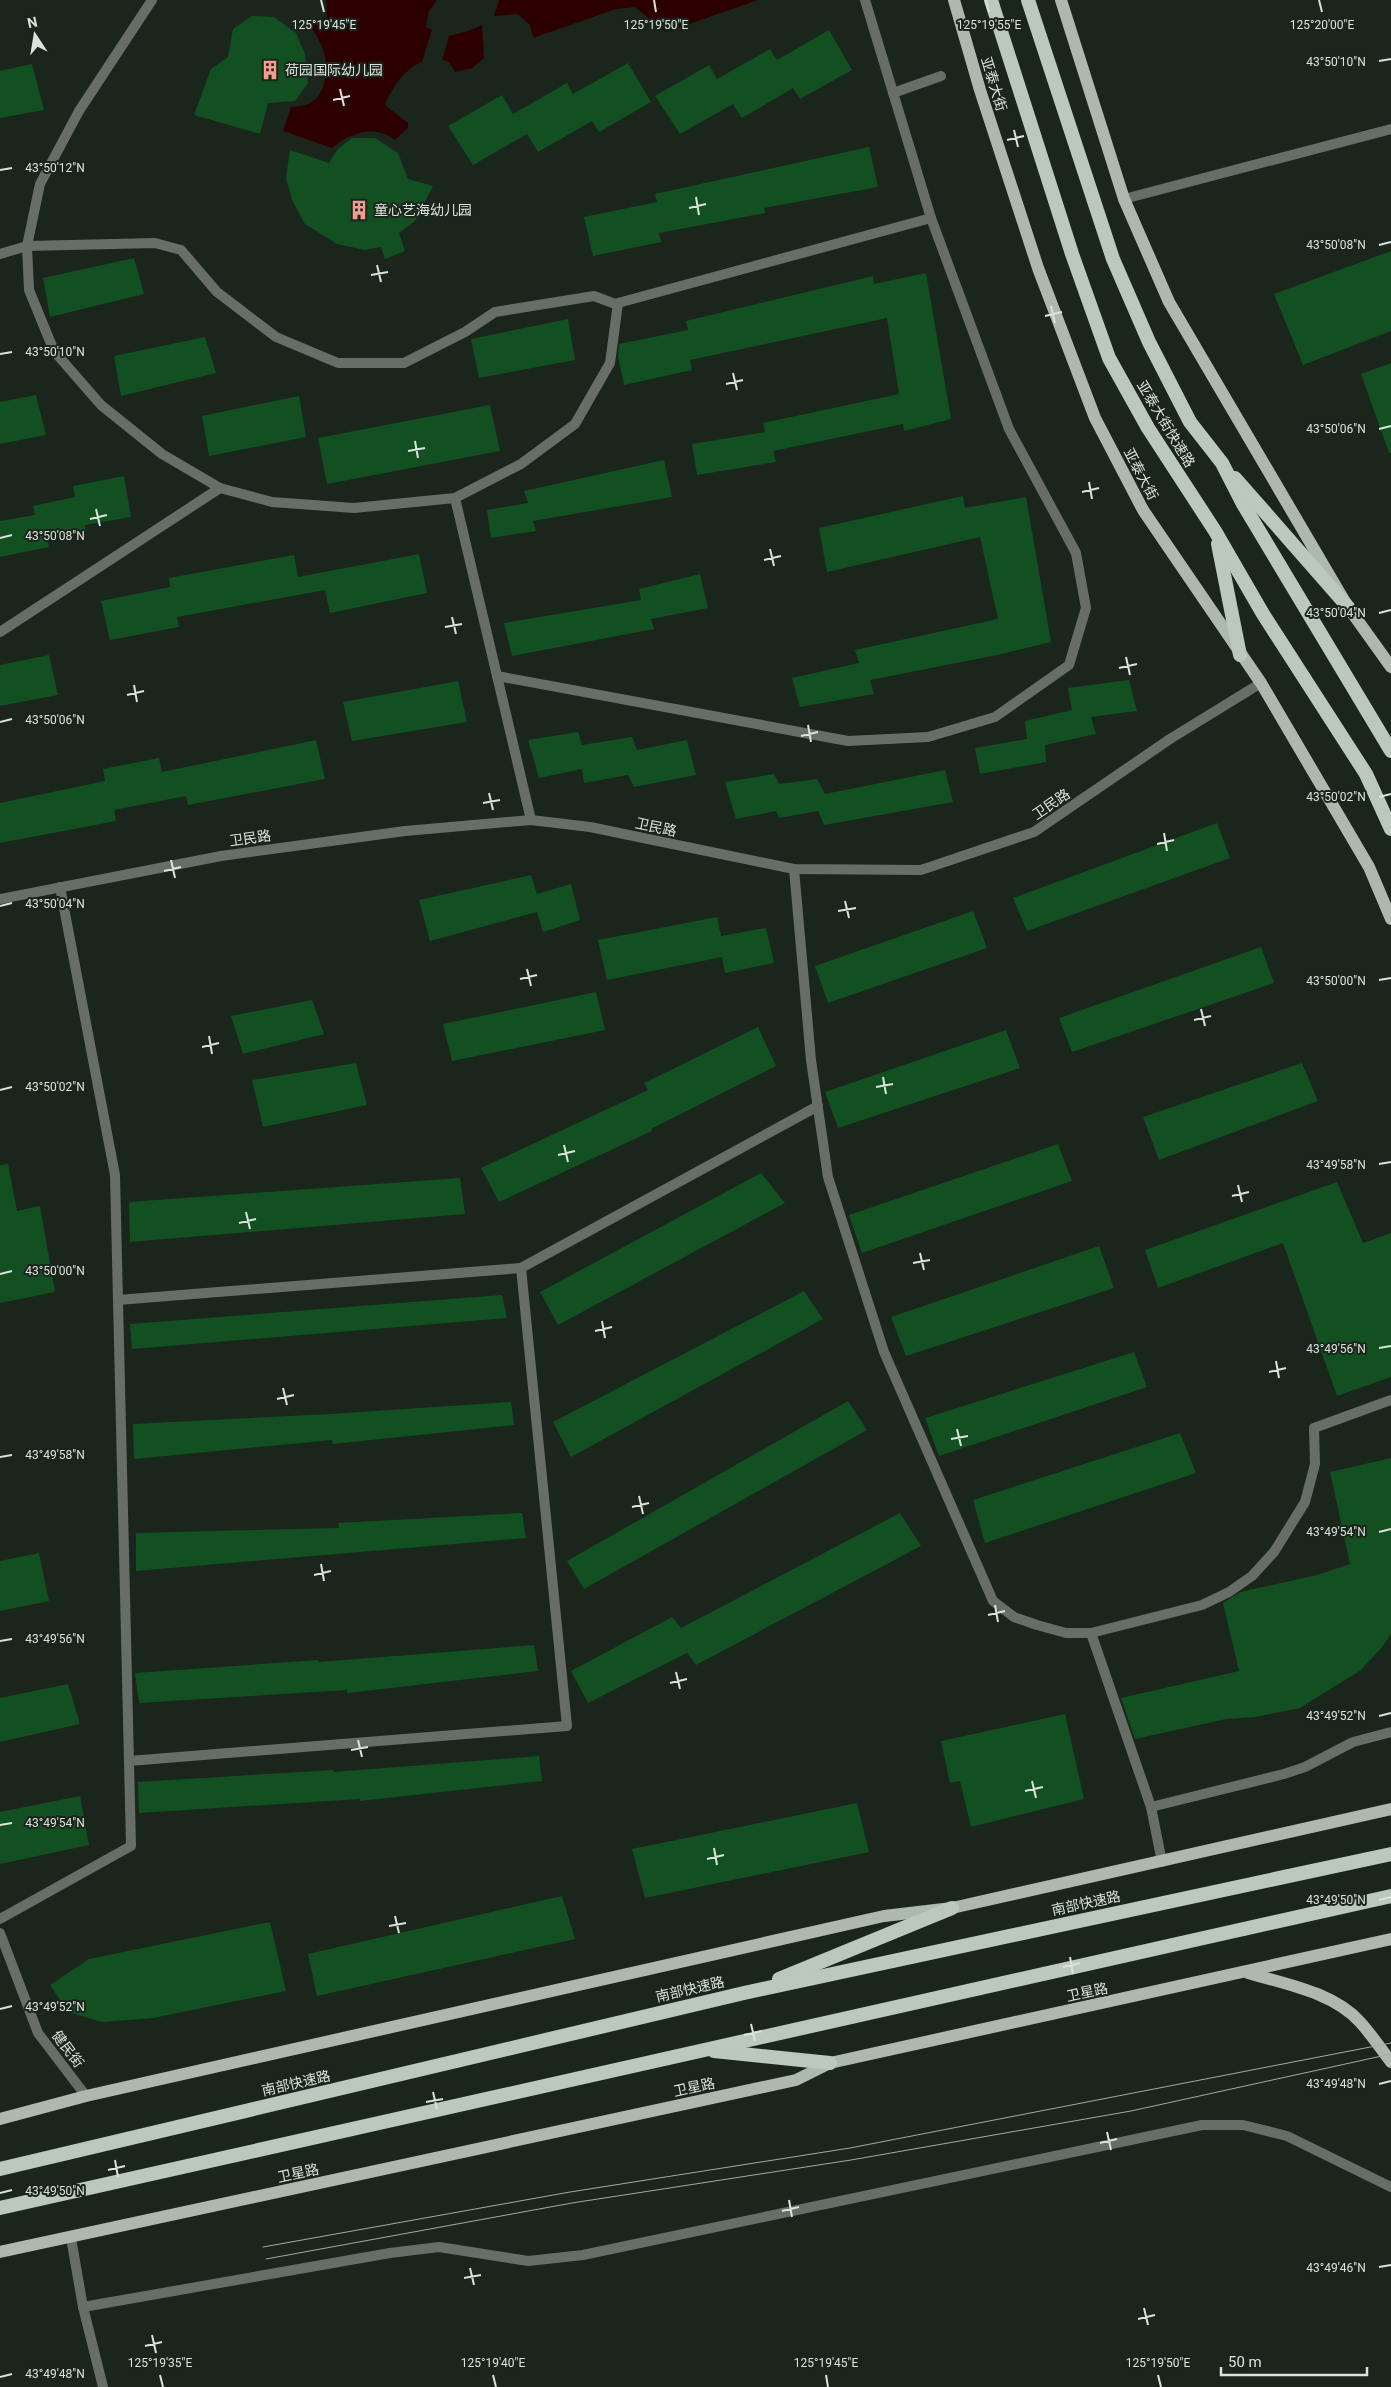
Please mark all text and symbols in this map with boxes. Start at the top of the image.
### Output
north arrow [10,10,60,60]
text: N [26,13,39,31]
text: 125°19'45"E [292,18,356,32]
text: 125°19'50"E [624,18,688,32]
text: 125°19'55"E [957,18,1021,32]
text: 125°20'00"E [1290,18,1354,32]
street label: 亚泰大街 [978,55,1010,113]
text: 43°50'10"N [1306,55,1366,69]
building icon: 荷园国际幼儿园 [259,59,281,81]
place label: 荷园国际幼儿园 [285,62,383,78]
text: 43°50'12"N [25,161,85,175]
building icon: 童心艺海幼儿园 [348,199,370,221]
place label: 童心艺海幼儿园 [374,202,472,218]
text: 43°50'08"N [1306,238,1366,252]
text: 43°50'10"N [25,345,85,359]
street label: 亚泰大街快速路 [1134,378,1198,470]
text: 43°50'06"N [1306,422,1366,436]
street label: 亚泰大街 [1121,446,1161,502]
text: 43°50'08"N [25,529,85,543]
text: 43°50'04"N [1306,606,1366,620]
text: 43°50'06"N [25,713,85,727]
street label: 卫民路 [1029,786,1073,822]
text: 43°50'02"N [1306,790,1366,804]
street label: 卫民路 [634,815,678,839]
street label: 卫民路 [228,827,272,849]
text: 43°50'04"N [25,897,85,911]
text: 43°50'00"N [1306,974,1366,988]
text: 43°50'02"N [25,1080,85,1094]
text: 43°49'58"N [1306,1158,1366,1172]
text: 43°50'00"N [25,1264,85,1278]
text: 43°49'56"N [1306,1342,1366,1356]
text: 43°49'58"N [25,1448,85,1462]
text: 43°49'54"N [1306,1525,1366,1539]
text: 43°49'56"N [25,1632,85,1646]
text: 43°49'52"N [1306,1709,1366,1723]
text: 43°49'54"N [25,1816,85,1830]
street label: 南部快速路 [1050,1888,1122,1918]
text: 43°49'50"N [1306,1893,1366,1907]
street label: 南部快速路 [654,1973,726,2005]
street label: 卫星路 [1065,1980,1109,2004]
text: 43°49'52"N [25,2000,85,2014]
street label: 健民街 [49,2027,87,2071]
street label: 南部快速路 [260,2067,332,2099]
street label: 卫星路 [672,2075,716,2099]
text: 43°49'48"N [1306,2077,1366,2091]
street label: 卫星路 [276,2161,320,2185]
text: 43°49'50"N [25,2184,85,2198]
text: 43°49'46"N [1306,2261,1366,2275]
scale bar [1221,2344,1367,2376]
text: 50 m [1228,2353,1262,2371]
text: 125°19'35"E [128,2356,192,2370]
text: 125°19'40"E [461,2356,525,2370]
text: 125°19'45"E [794,2356,858,2370]
text: 125°19'50"E [1126,2356,1190,2370]
text: 43°49'48"N [25,2367,85,2381]

